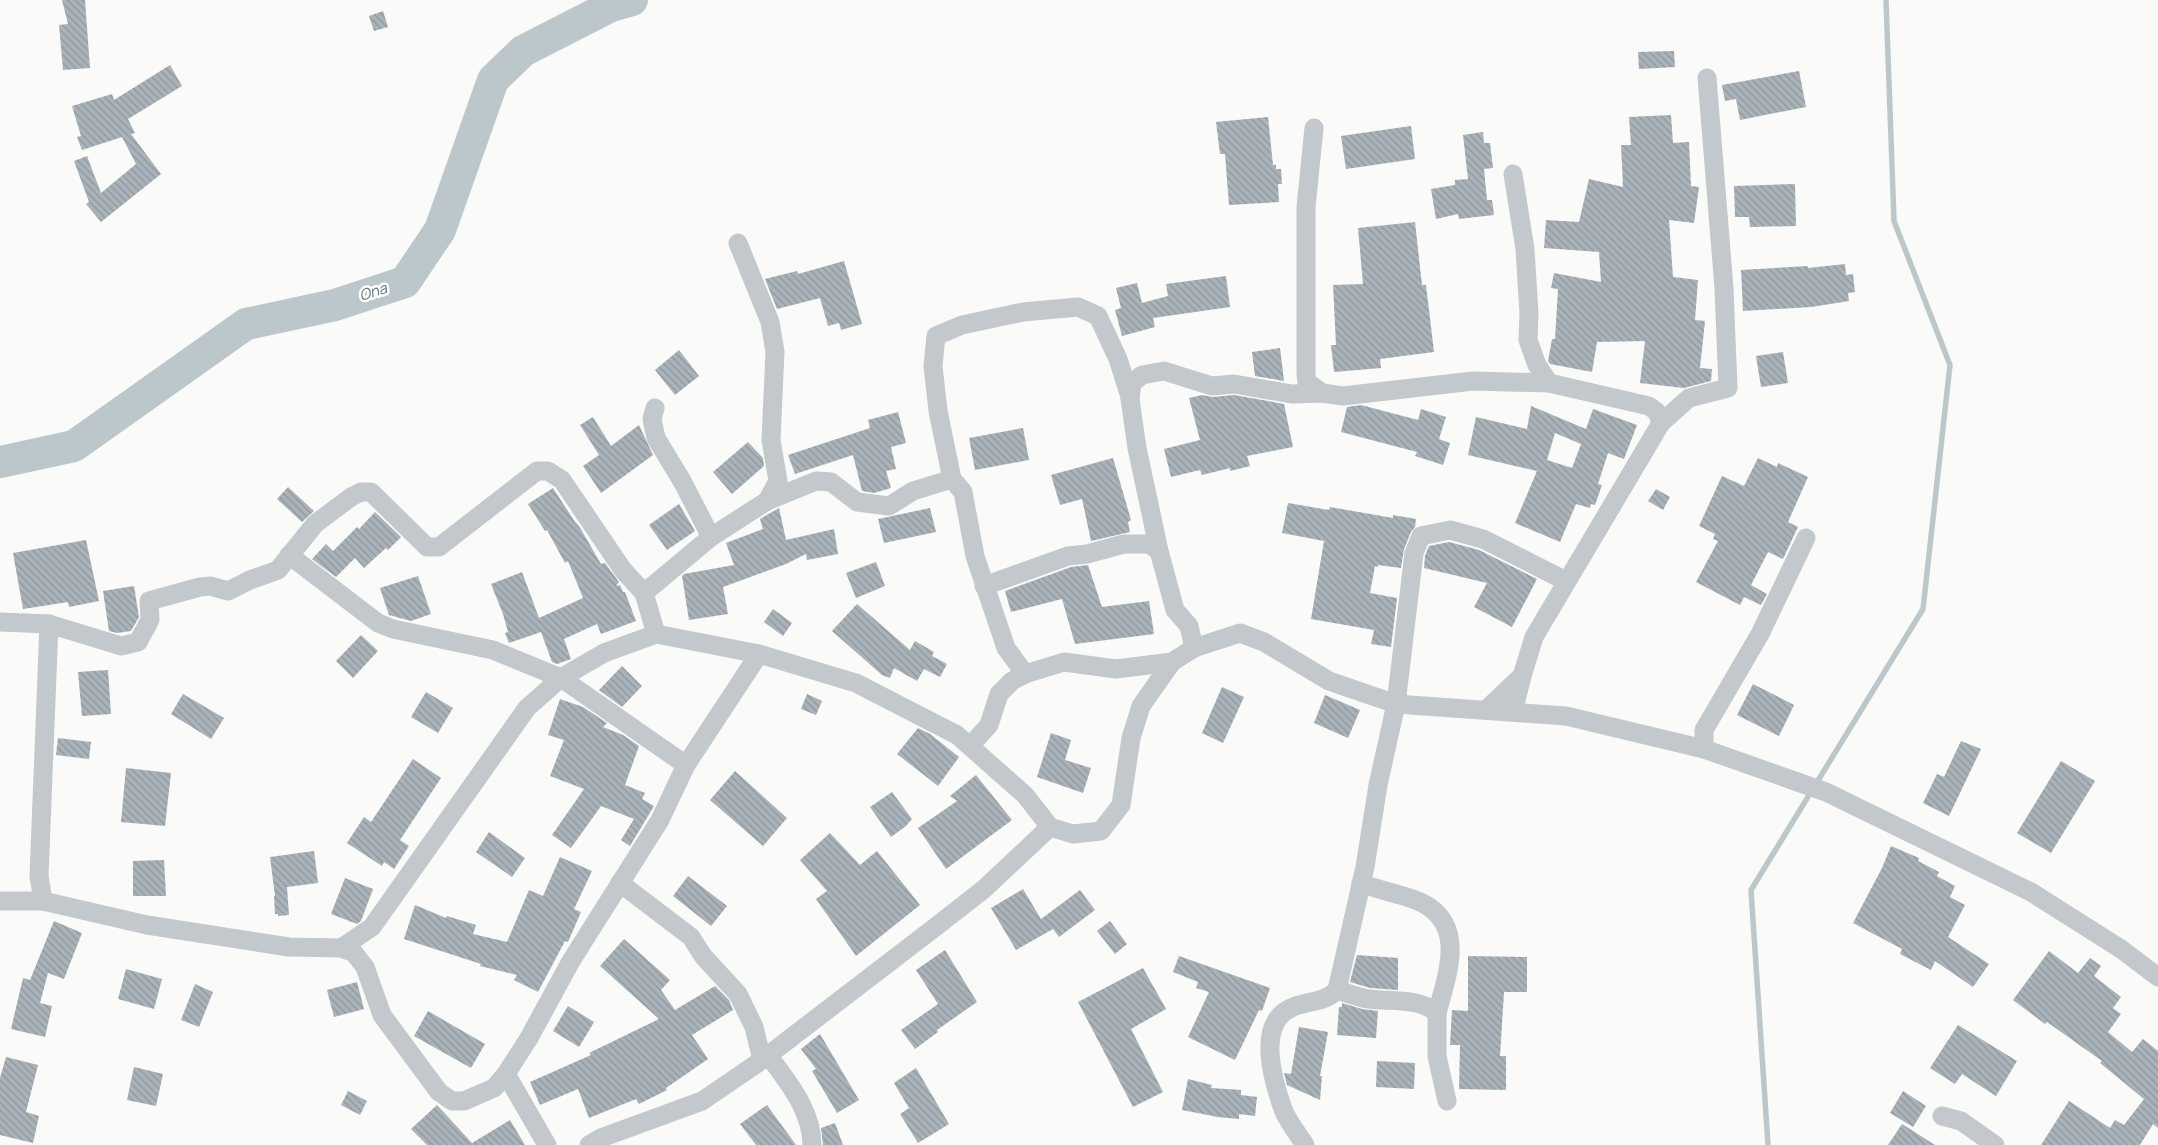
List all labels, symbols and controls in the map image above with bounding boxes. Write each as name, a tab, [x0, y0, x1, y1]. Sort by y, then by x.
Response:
water label: Ona	[356, 277, 390, 306]

